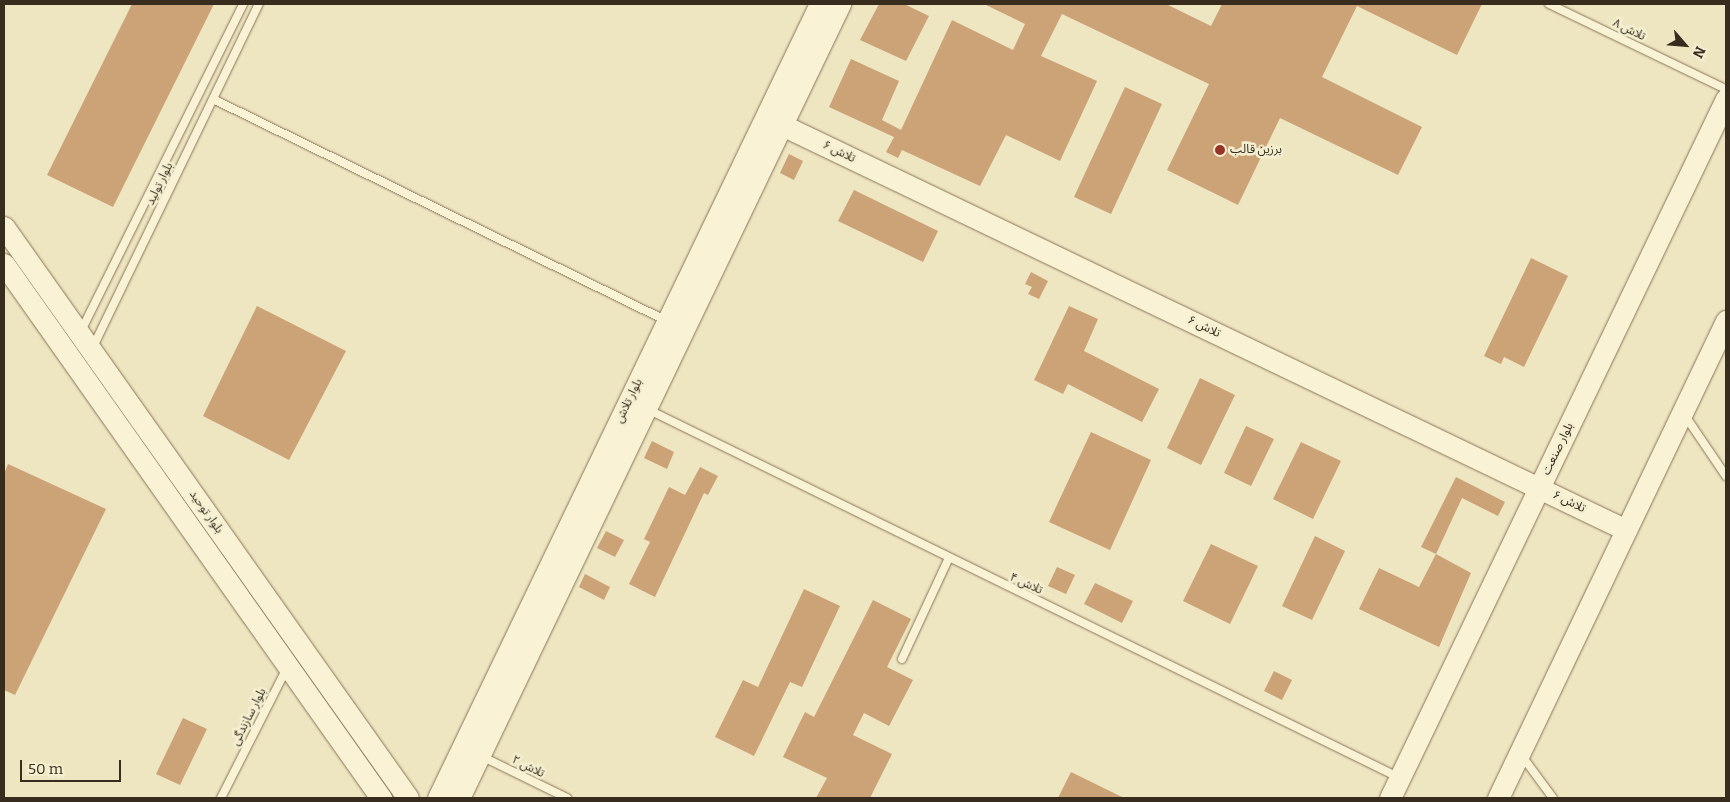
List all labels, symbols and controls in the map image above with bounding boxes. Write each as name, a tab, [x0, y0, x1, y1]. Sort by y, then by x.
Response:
street label: تلاش ۸	[1610, 16, 1648, 44]
north arrow	[1660, 20, 1710, 70]
text: N	[1689, 43, 1709, 61]
street label: تلاش ۶	[820, 138, 858, 166]
place label: برزین قالب	[1230, 143, 1282, 157]
marker: برزین قالب	[1214, 144, 1226, 156]
street label: بلوار تولید	[144, 160, 176, 208]
street label: تلاش ۶	[1185, 313, 1223, 341]
street label: بلوار تلاش	[612, 377, 646, 425]
street label: بلوار صنعت	[1539, 420, 1577, 478]
street label: بلوار توحید	[186, 488, 226, 536]
street label: تلاش ۶	[1550, 488, 1588, 516]
street label: تلاش ۴	[1007, 570, 1045, 598]
street label: بلوار سازندگی	[228, 686, 270, 748]
scale bar	[22, 750, 124, 782]
street label: تلاش ۲	[509, 753, 547, 781]
text: 50 m	[28, 760, 63, 778]

